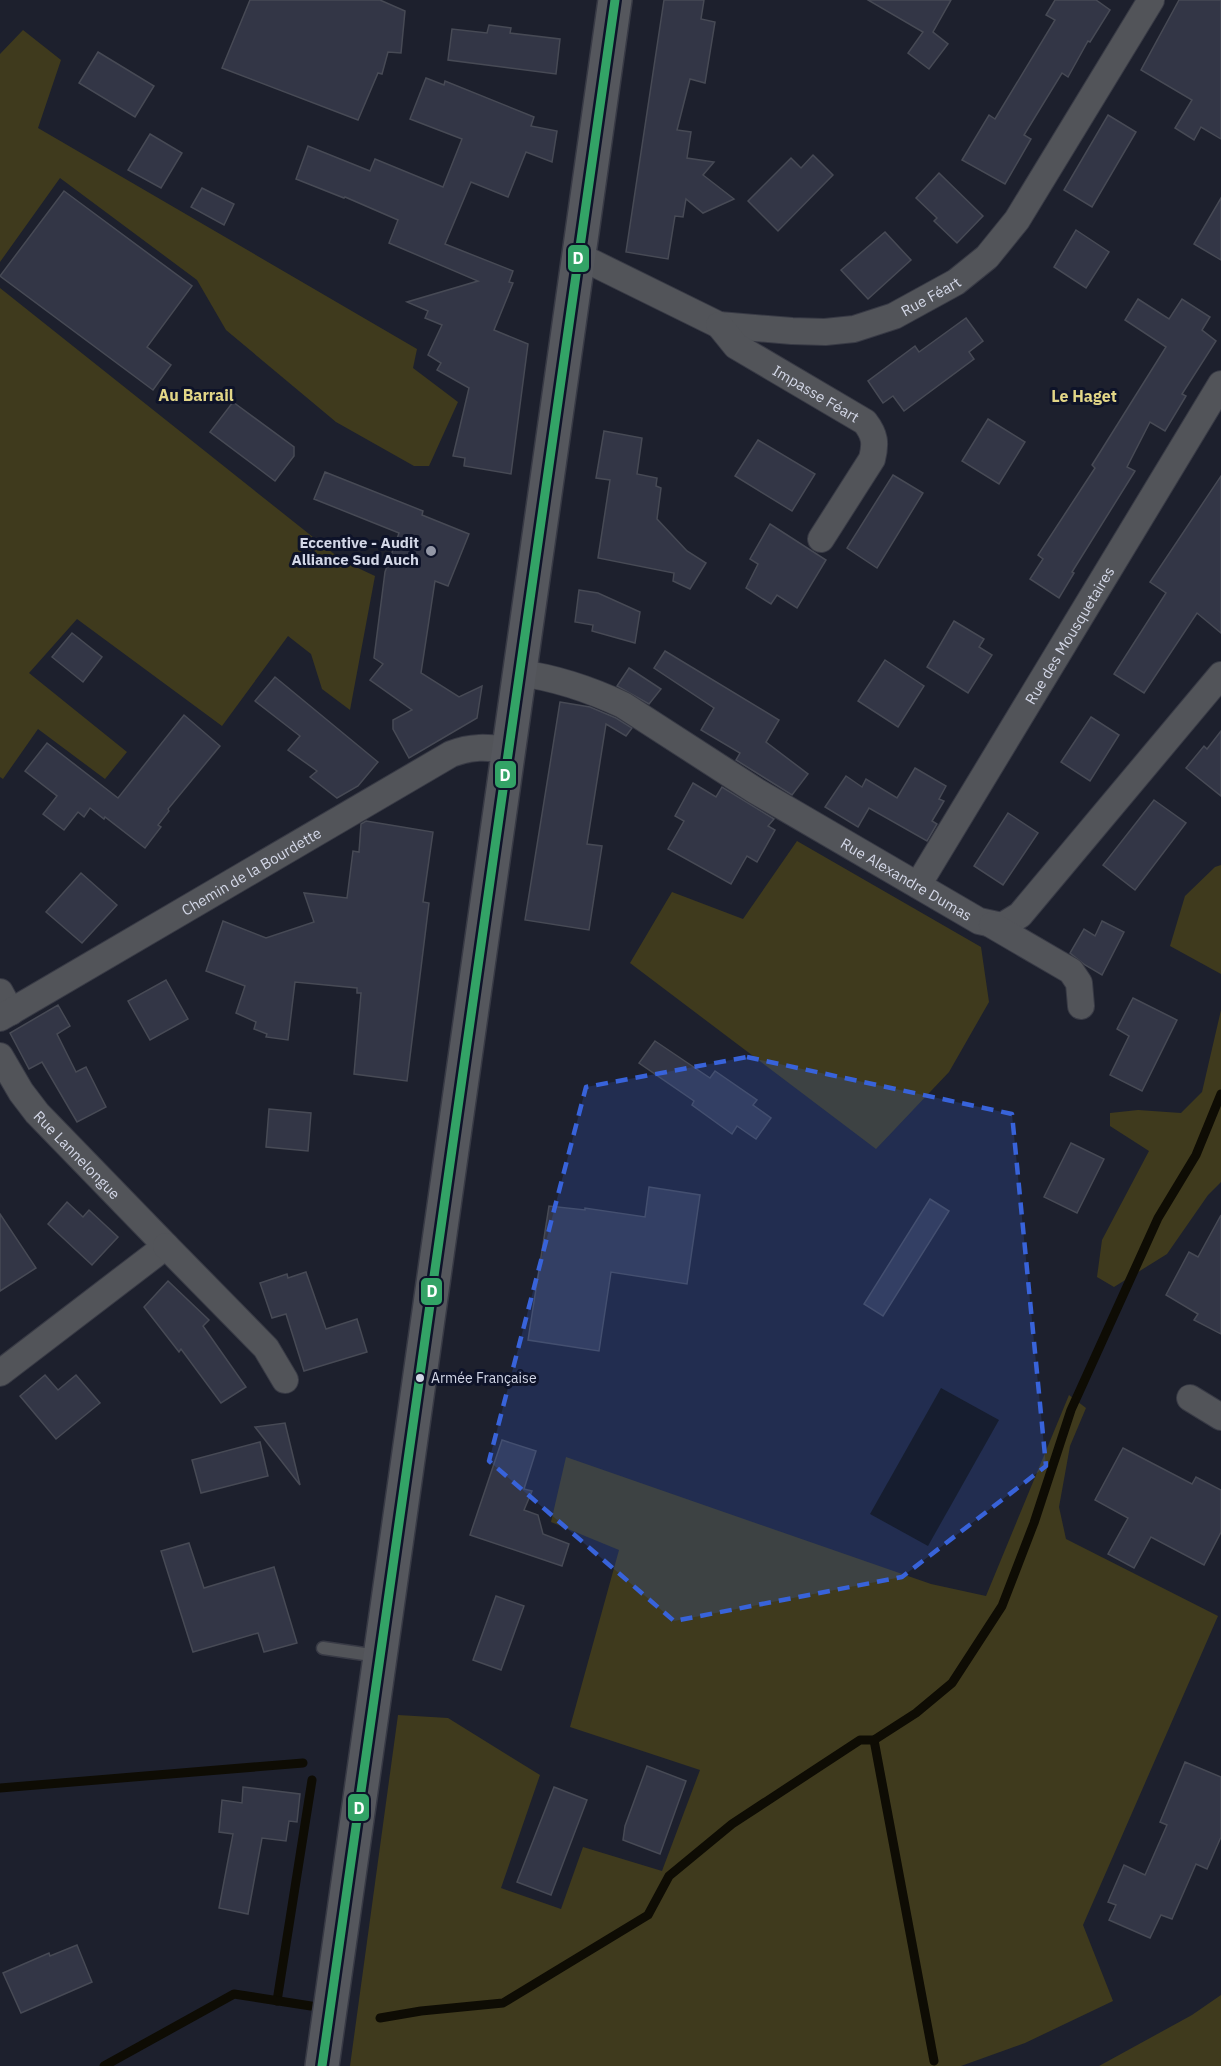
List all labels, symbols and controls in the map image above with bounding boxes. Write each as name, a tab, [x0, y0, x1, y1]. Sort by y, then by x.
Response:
line badge: D	[567, 244, 590, 273]
text: D	[572, 248, 584, 268]
street label: Rue Féart	[897, 273, 965, 320]
street label: Impasse Féart	[769, 360, 863, 426]
district label: Au Barrail	[158, 385, 234, 405]
district label: Le Haget	[1051, 386, 1117, 406]
place label: Eccentive - Audit Alliance Sud Auch	[291, 533, 419, 569]
marker: Eccentive - Audit Alliance Sud Auch	[424, 544, 438, 558]
street label: Rue des Mousquetaires	[1020, 563, 1118, 708]
line badge: D	[494, 760, 517, 789]
text: D	[499, 765, 511, 785]
street label: Chemin de la Bourdette	[178, 823, 325, 919]
street label: Rue Alexandre Dumas	[838, 833, 976, 925]
street label: Rue Lannelongue	[30, 1106, 125, 1203]
line badge: D	[420, 1277, 443, 1306]
text: D	[426, 1281, 438, 1301]
place label: Armée Française	[431, 1369, 537, 1387]
marker: Armée Française	[414, 1372, 426, 1384]
line badge: D	[347, 1793, 370, 1822]
text: D	[353, 1798, 365, 1818]

